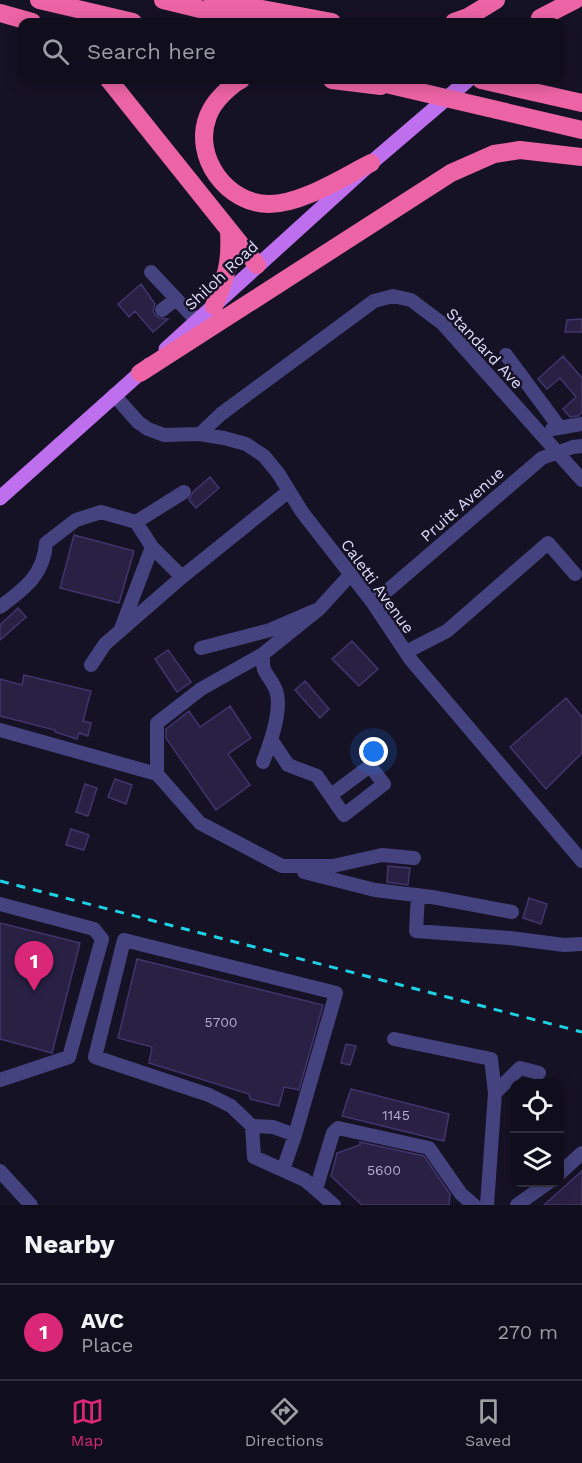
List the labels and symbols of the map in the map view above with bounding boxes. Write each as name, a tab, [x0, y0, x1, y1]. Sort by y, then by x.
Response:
street label: Shiloh Road	[181, 237, 262, 314]
street label: Standard Ave	[442, 304, 527, 393]
street label: Pruitt Avenue	[417, 463, 508, 546]
street label: Caletti Avenue	[337, 535, 418, 637]
your location	[359, 737, 388, 766]
pin: 1	[15, 942, 54, 991]
house number: 5700	[204, 1014, 238, 1030]
house number: 1145	[382, 1107, 410, 1123]
house number: 5600	[367, 1162, 401, 1178]

